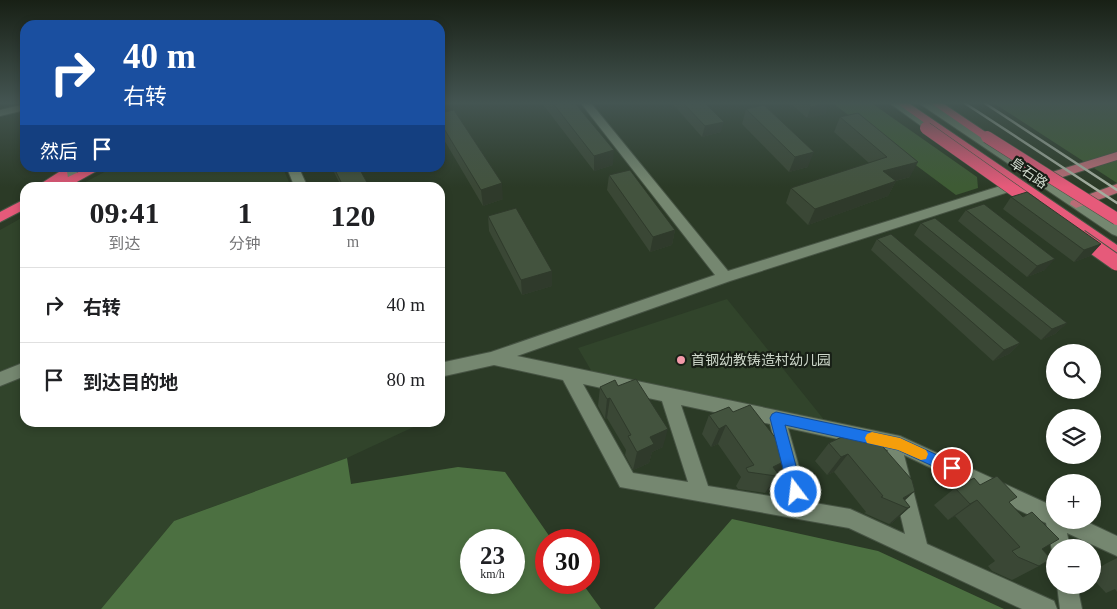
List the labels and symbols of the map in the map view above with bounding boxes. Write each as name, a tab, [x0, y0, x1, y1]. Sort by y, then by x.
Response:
street label: 阜石路	[1007, 155, 1050, 192]
place label: 首钢幼教铸造村幼儿园	[691, 352, 831, 368]
marker: 首钢幼教铸造村幼儿园	[675, 354, 687, 366]
pin	[931, 447, 973, 489]
position arrow	[769, 465, 821, 517]
speed limit sign: 30	[535, 529, 600, 594]

